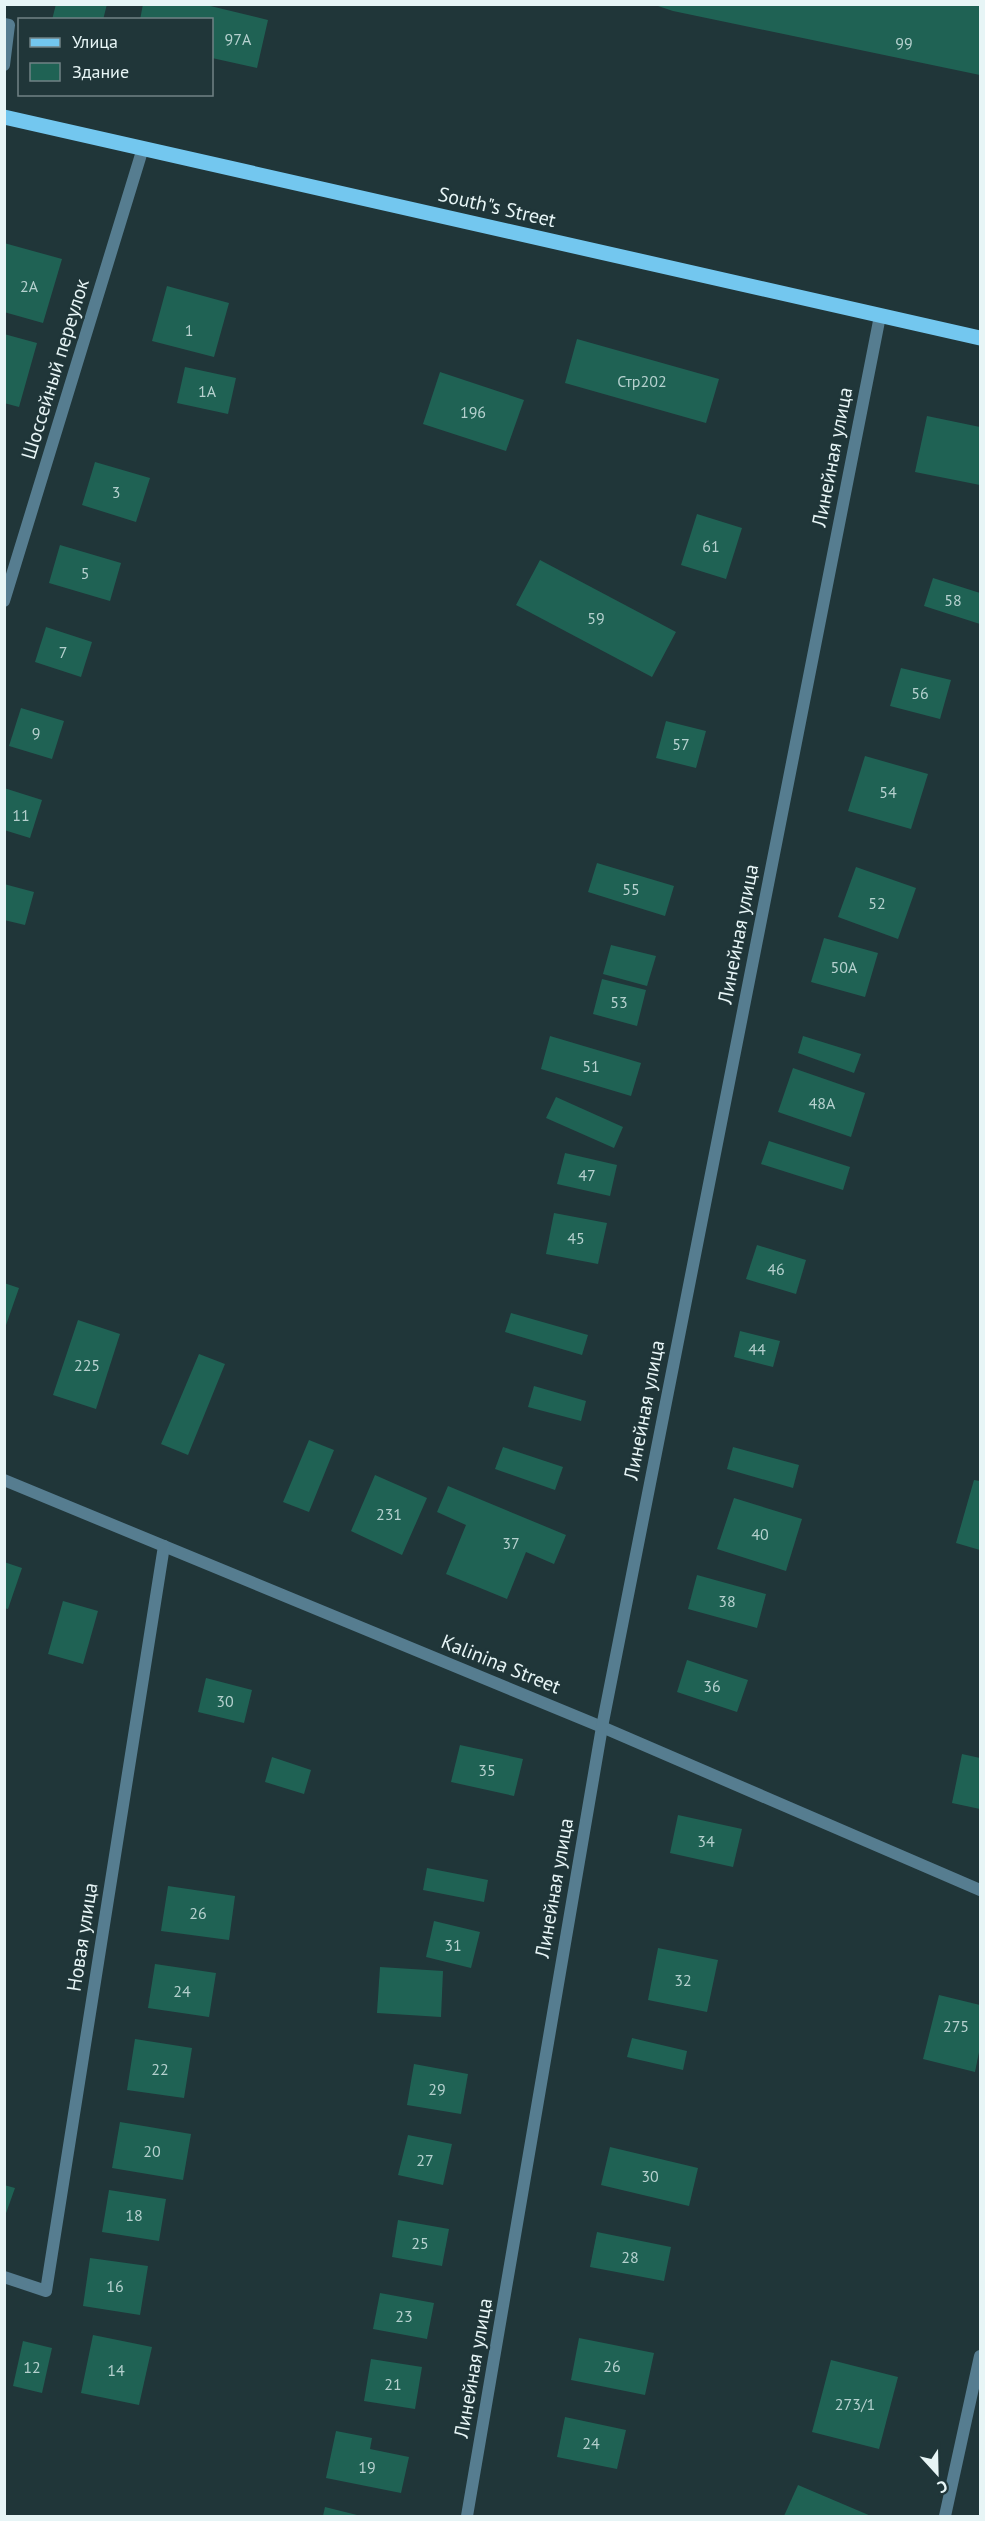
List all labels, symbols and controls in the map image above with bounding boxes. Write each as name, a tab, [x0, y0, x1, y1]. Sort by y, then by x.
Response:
legend	[18, 18, 213, 96]
house number: 97А	[225, 29, 252, 49]
text: Улица	[72, 30, 118, 53]
house number: 99	[895, 33, 913, 53]
text: Здание	[72, 60, 129, 83]
street label: South"s Street	[436, 181, 559, 233]
street label: Шоссейный переулок	[15, 275, 95, 463]
house number: 2А	[20, 276, 39, 296]
house number: 1	[185, 320, 193, 340]
house number: Стр202	[617, 371, 667, 391]
house number: 1А	[198, 381, 217, 401]
street label: Линейная улица	[806, 385, 858, 530]
house number: 196	[460, 402, 486, 422]
house number: 3	[112, 482, 120, 502]
house number: 61	[702, 536, 720, 556]
house number: 5	[81, 563, 89, 583]
house number: 58	[944, 590, 962, 610]
house number: 59	[587, 608, 605, 628]
house number: 7	[59, 642, 67, 662]
house number: 56	[911, 683, 929, 703]
house number: 9	[32, 723, 40, 743]
house number: 57	[672, 734, 690, 754]
house number: 54	[879, 782, 897, 802]
house number: 11	[12, 805, 30, 825]
street label: Линейная улица	[712, 862, 764, 1007]
house number: 55	[622, 879, 640, 899]
house number: 52	[868, 893, 886, 913]
house number: 50А	[831, 957, 858, 977]
house number: 53	[610, 992, 628, 1012]
house number: 51	[582, 1056, 600, 1076]
house number: 48А	[809, 1093, 836, 1113]
house number: 47	[578, 1165, 596, 1185]
house number: 45	[567, 1228, 585, 1248]
house number: 46	[767, 1259, 785, 1279]
street label: Линейная улица	[618, 1338, 670, 1483]
house number: 44	[748, 1339, 766, 1359]
house number: 225	[74, 1355, 100, 1375]
house number: 231	[376, 1504, 402, 1524]
house number: 40	[751, 1524, 769, 1544]
house number: 37	[502, 1533, 520, 1553]
house number: 38	[718, 1591, 736, 1611]
street label: Kalinina Street	[438, 1628, 565, 1700]
house number: 36	[703, 1676, 721, 1696]
house number: 30	[216, 1691, 234, 1711]
house number: 35	[478, 1760, 496, 1780]
street label: Линейная улица	[529, 1816, 579, 1961]
house number: 34	[697, 1831, 715, 1851]
street label: Новая улица	[61, 1881, 103, 1993]
house number: 26	[189, 1903, 207, 1923]
house number: 31	[444, 1935, 462, 1955]
house number: 32	[674, 1970, 692, 1990]
house number: 24	[173, 1981, 191, 2001]
house number: 275	[943, 2016, 969, 2036]
house number: 22	[151, 2059, 169, 2079]
house number: 29	[428, 2079, 446, 2099]
house number: 20	[143, 2141, 161, 2161]
house number: 27	[416, 2150, 434, 2170]
house number: 30	[641, 2166, 659, 2186]
house number: 18	[125, 2205, 143, 2225]
house number: 25	[411, 2233, 429, 2253]
house number: 28	[621, 2247, 639, 2267]
house number: 16	[106, 2276, 124, 2296]
street label: Линейная улица	[448, 2296, 498, 2441]
house number: 23	[395, 2306, 413, 2326]
house number: 26	[603, 2356, 621, 2376]
house number: 12	[23, 2357, 41, 2377]
house number: 14	[107, 2360, 125, 2380]
house number: 21	[384, 2374, 402, 2394]
house number: 273/1	[835, 2394, 875, 2414]
house number: 24	[582, 2433, 600, 2453]
north arrow	[907, 2443, 967, 2503]
house number: 19	[358, 2457, 376, 2477]
text: С	[935, 2476, 951, 2498]

